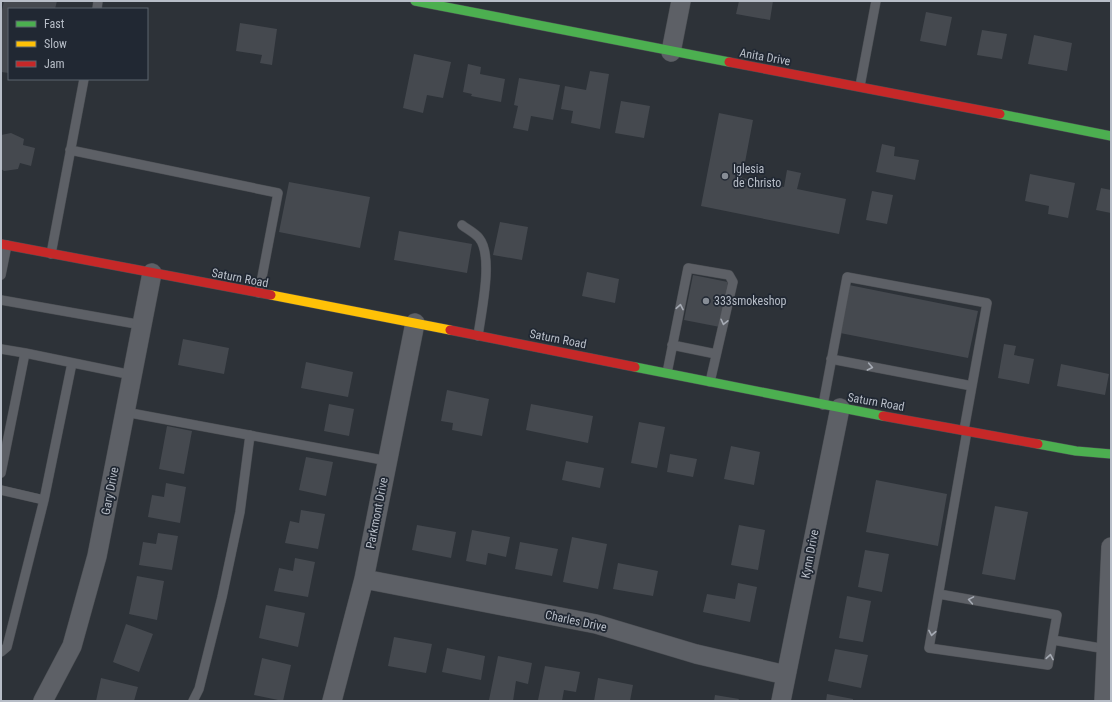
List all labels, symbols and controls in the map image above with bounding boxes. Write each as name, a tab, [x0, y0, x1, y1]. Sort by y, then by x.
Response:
legend	[8, 8, 148, 80]
text: Fast	[44, 17, 65, 31]
text: Slow	[44, 37, 67, 51]
street label: Anita Drive	[738, 46, 792, 68]
text: Jam	[44, 57, 65, 71]
place label: Iglesia de Christo	[733, 162, 781, 190]
marker: Iglesia de Christo	[720, 171, 730, 181]
street label: Saturn Road	[210, 266, 270, 290]
place label: 333smokeshop	[714, 294, 787, 308]
marker: 333smokeshop	[701, 296, 711, 306]
one-way arrow	[675, 304, 684, 310]
one-way arrow	[720, 318, 728, 325]
street label: Saturn Road	[528, 327, 588, 351]
one-way arrow	[866, 362, 873, 370]
street label: Saturn Road	[846, 390, 906, 414]
street label: Gary Drive	[99, 466, 122, 516]
street label: Parkmont Drive	[363, 476, 391, 550]
street label: Kynn Drive	[798, 528, 822, 580]
one-way arrow	[968, 596, 974, 605]
street label: Charles Drive	[544, 608, 608, 634]
one-way arrow	[928, 630, 937, 636]
one-way arrow	[1045, 654, 1053, 660]

